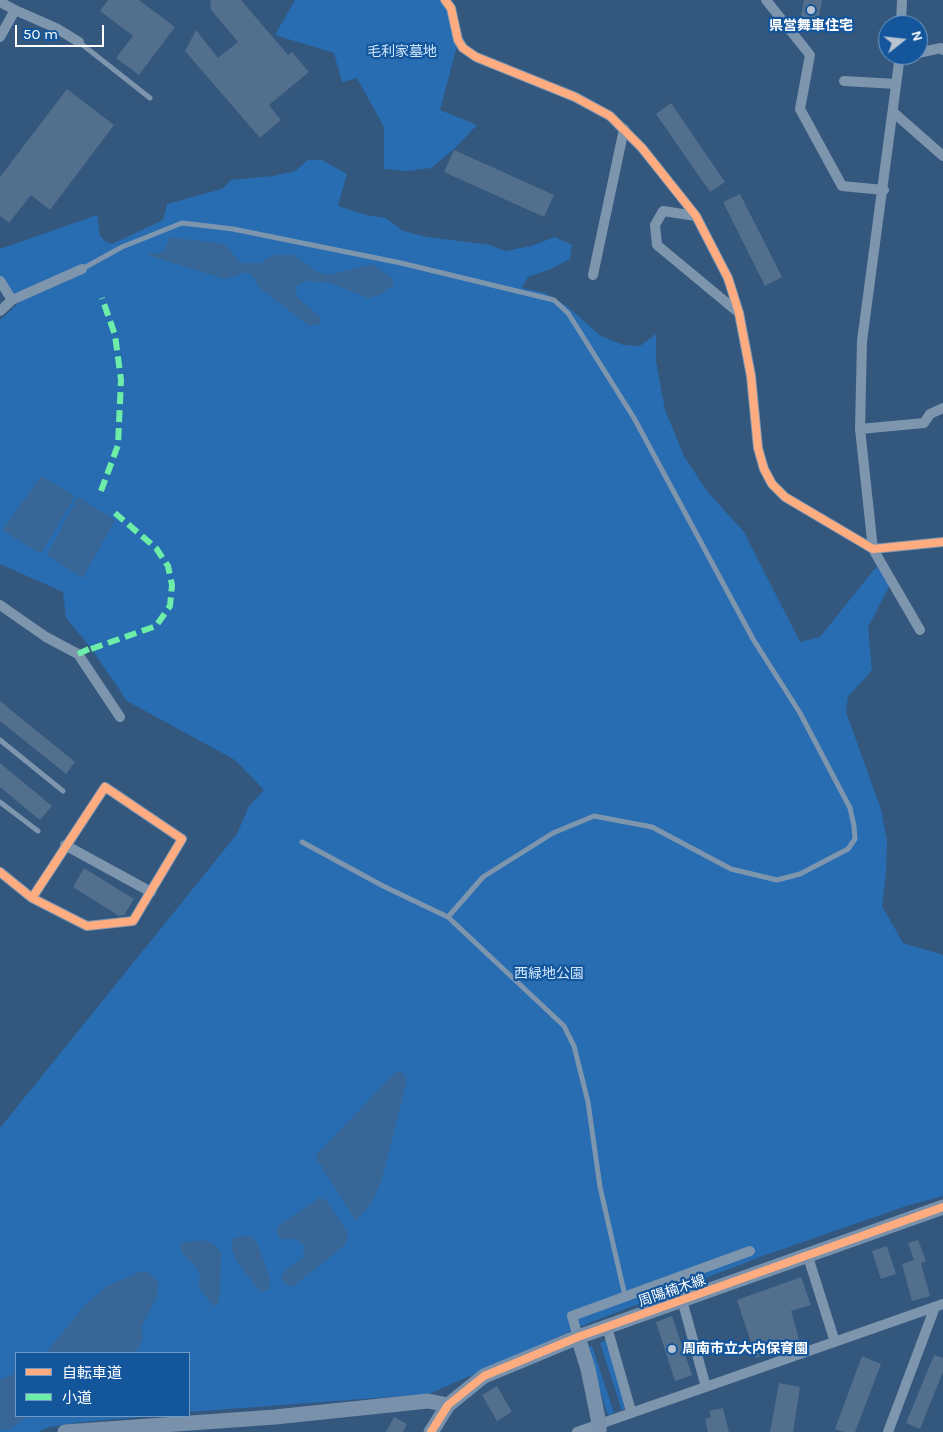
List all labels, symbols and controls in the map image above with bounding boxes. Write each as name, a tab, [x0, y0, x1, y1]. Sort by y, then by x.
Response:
marker: 県営舞車住宅	[805, 4, 817, 16]
scale bar	[18, 15, 106, 47]
north arrow	[878, 15, 928, 65]
place label: 県営舞車住宅	[769, 18, 853, 34]
text: 50 m	[23, 25, 58, 43]
text: N	[907, 29, 926, 43]
park label: 毛利家墓地	[367, 44, 437, 60]
park label: 西緑地公園	[514, 966, 584, 982]
street label: 周陽楠木線	[636, 1272, 708, 1310]
place label: 周南市立大内保育園	[682, 1341, 808, 1357]
marker: 周南市立大内保育園	[666, 1343, 678, 1355]
legend	[15, 1352, 190, 1417]
text: 自転車道	[62, 1364, 122, 1382]
text: 小道	[62, 1389, 92, 1407]

